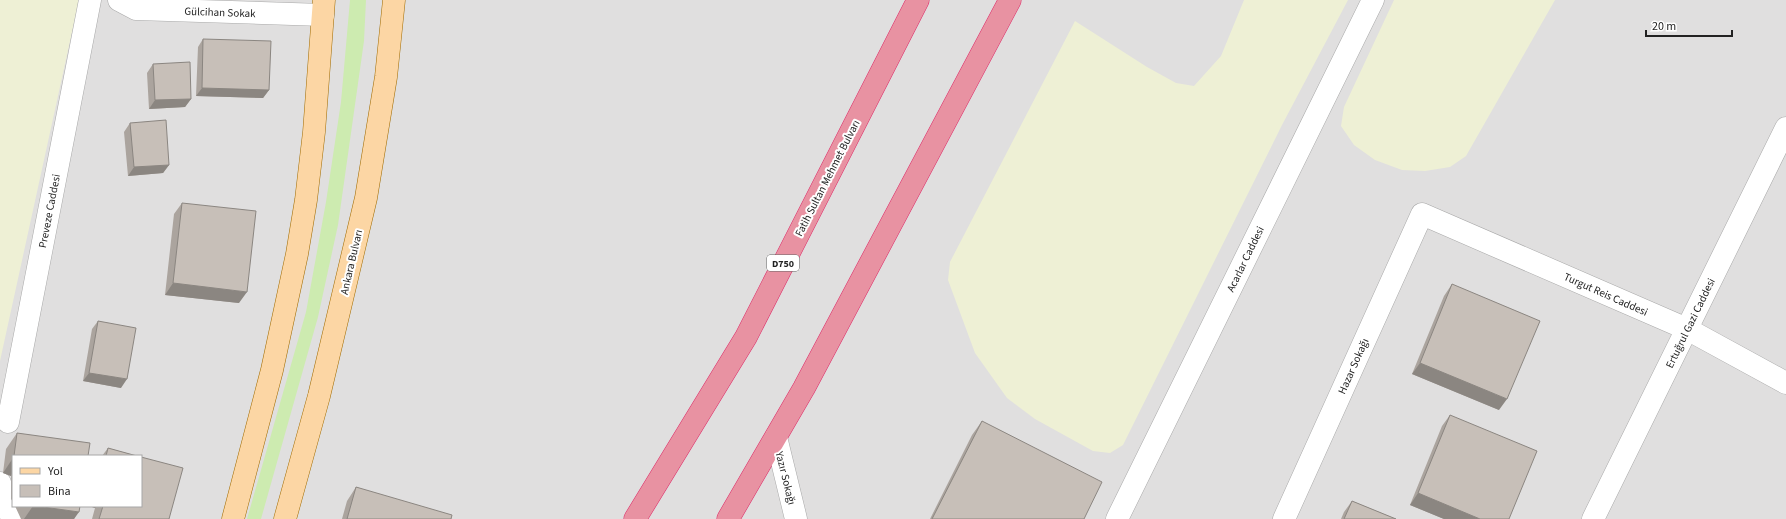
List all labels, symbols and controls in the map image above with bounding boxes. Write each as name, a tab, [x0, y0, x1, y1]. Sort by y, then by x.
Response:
street label: Gülcihan Sokak	[184, 4, 256, 21]
scale bar	[1646, 12, 1732, 38]
text: 20 m	[1652, 18, 1676, 35]
street label: Fatih Sultan Mehmet Bulvarı	[791, 117, 863, 239]
street label: Preveze Caddesi	[35, 173, 64, 249]
street label: Acarlar Caddesi	[1223, 224, 1268, 295]
street label: Ankara Bulvarı	[337, 228, 366, 296]
road number: D750	[767, 255, 799, 271]
street label: Turgut Reis Caddesi	[1561, 269, 1650, 320]
street label: Ertuğrul Gazi Caddesi	[1662, 276, 1719, 371]
street label: Hazar Sokağı	[1334, 336, 1372, 397]
street label: Yazır Sokağı	[771, 449, 799, 506]
legend	[12, 455, 142, 507]
text: Yol	[47, 463, 63, 480]
text: Bina	[48, 483, 71, 500]

